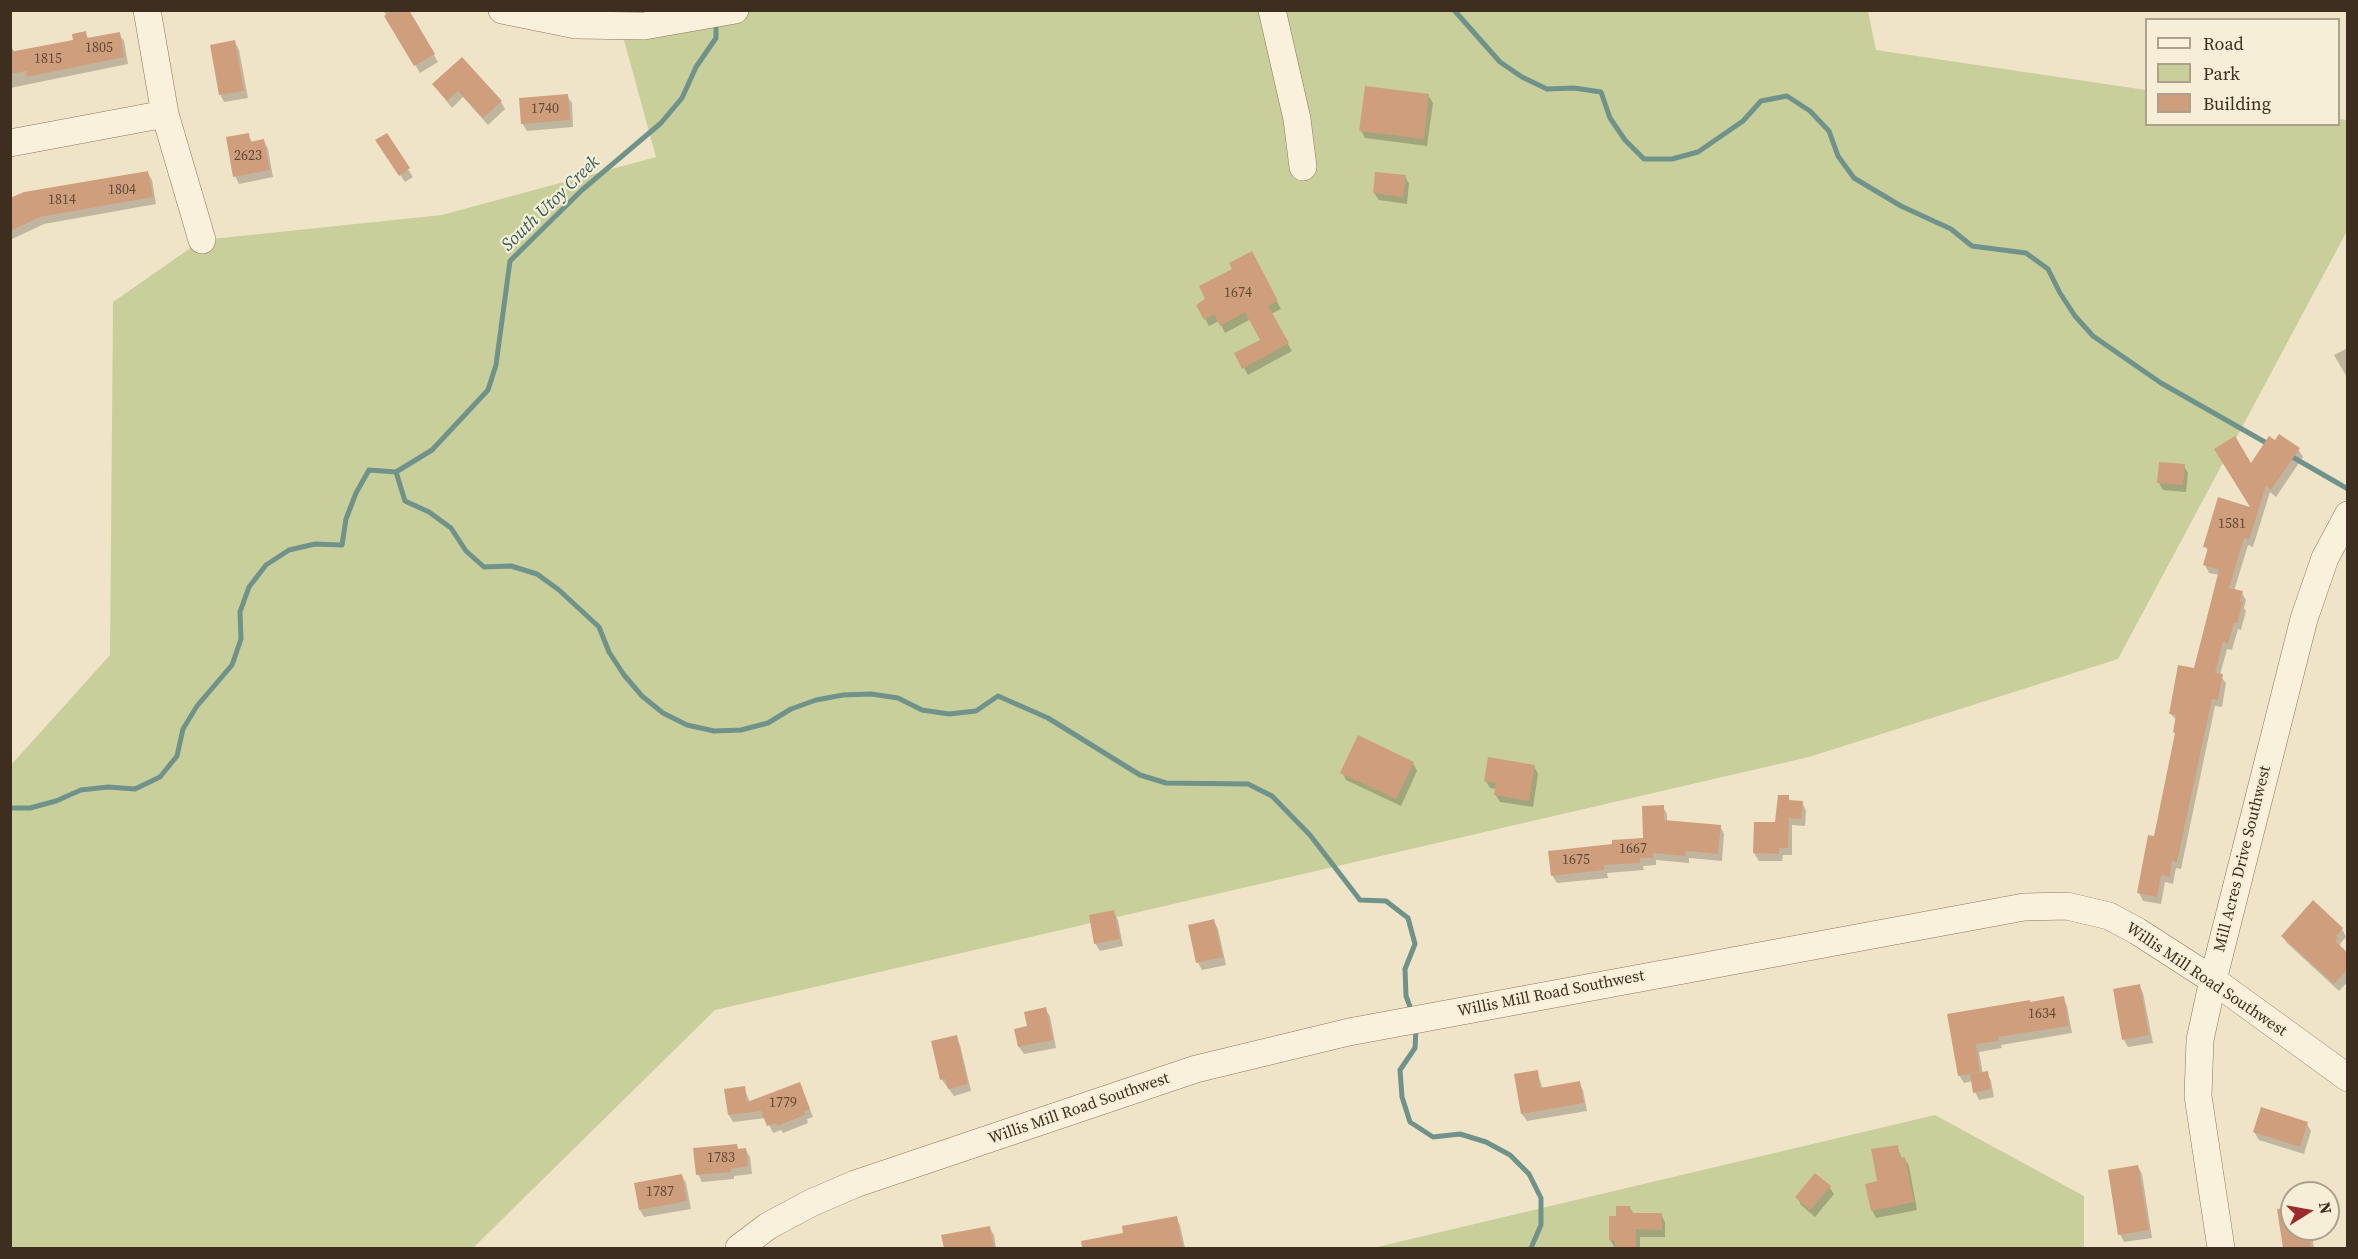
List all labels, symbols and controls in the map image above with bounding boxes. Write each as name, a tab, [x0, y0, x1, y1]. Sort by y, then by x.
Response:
legend	[2145, 18, 2340, 126]
text: Road	[2203, 31, 2244, 56]
house number: 1805	[85, 40, 113, 56]
house number: 1815	[34, 51, 62, 67]
text: Park	[2203, 61, 2240, 86]
text: Building	[2203, 91, 2271, 116]
house number: 1740	[531, 101, 559, 117]
house number: 2623	[234, 148, 262, 164]
water label: South Utoy Creek	[498, 152, 604, 256]
house number: 1804	[108, 182, 136, 198]
house number: 1814	[48, 192, 76, 208]
house number: 1674	[1224, 285, 1252, 301]
house number: 1581	[2218, 516, 2246, 532]
street label: Mill Acres Drive Southwest	[2211, 764, 2275, 954]
house number: 1667	[1619, 841, 1647, 857]
house number: 1675	[1562, 852, 1590, 868]
street label: Willis Mill Road Southwest	[2122, 919, 2290, 1041]
street label: Willis Mill Road Southwest	[1456, 966, 1646, 1022]
house number: 1634	[2028, 1006, 2056, 1022]
street label: Willis Mill Road Southwest	[986, 1069, 1172, 1149]
house number: 1779	[769, 1095, 797, 1111]
house number: 1783	[707, 1150, 735, 1166]
north arrow	[2280, 1181, 2340, 1241]
house number: 1787	[646, 1184, 674, 1200]
text: N	[2314, 1200, 2338, 1216]

